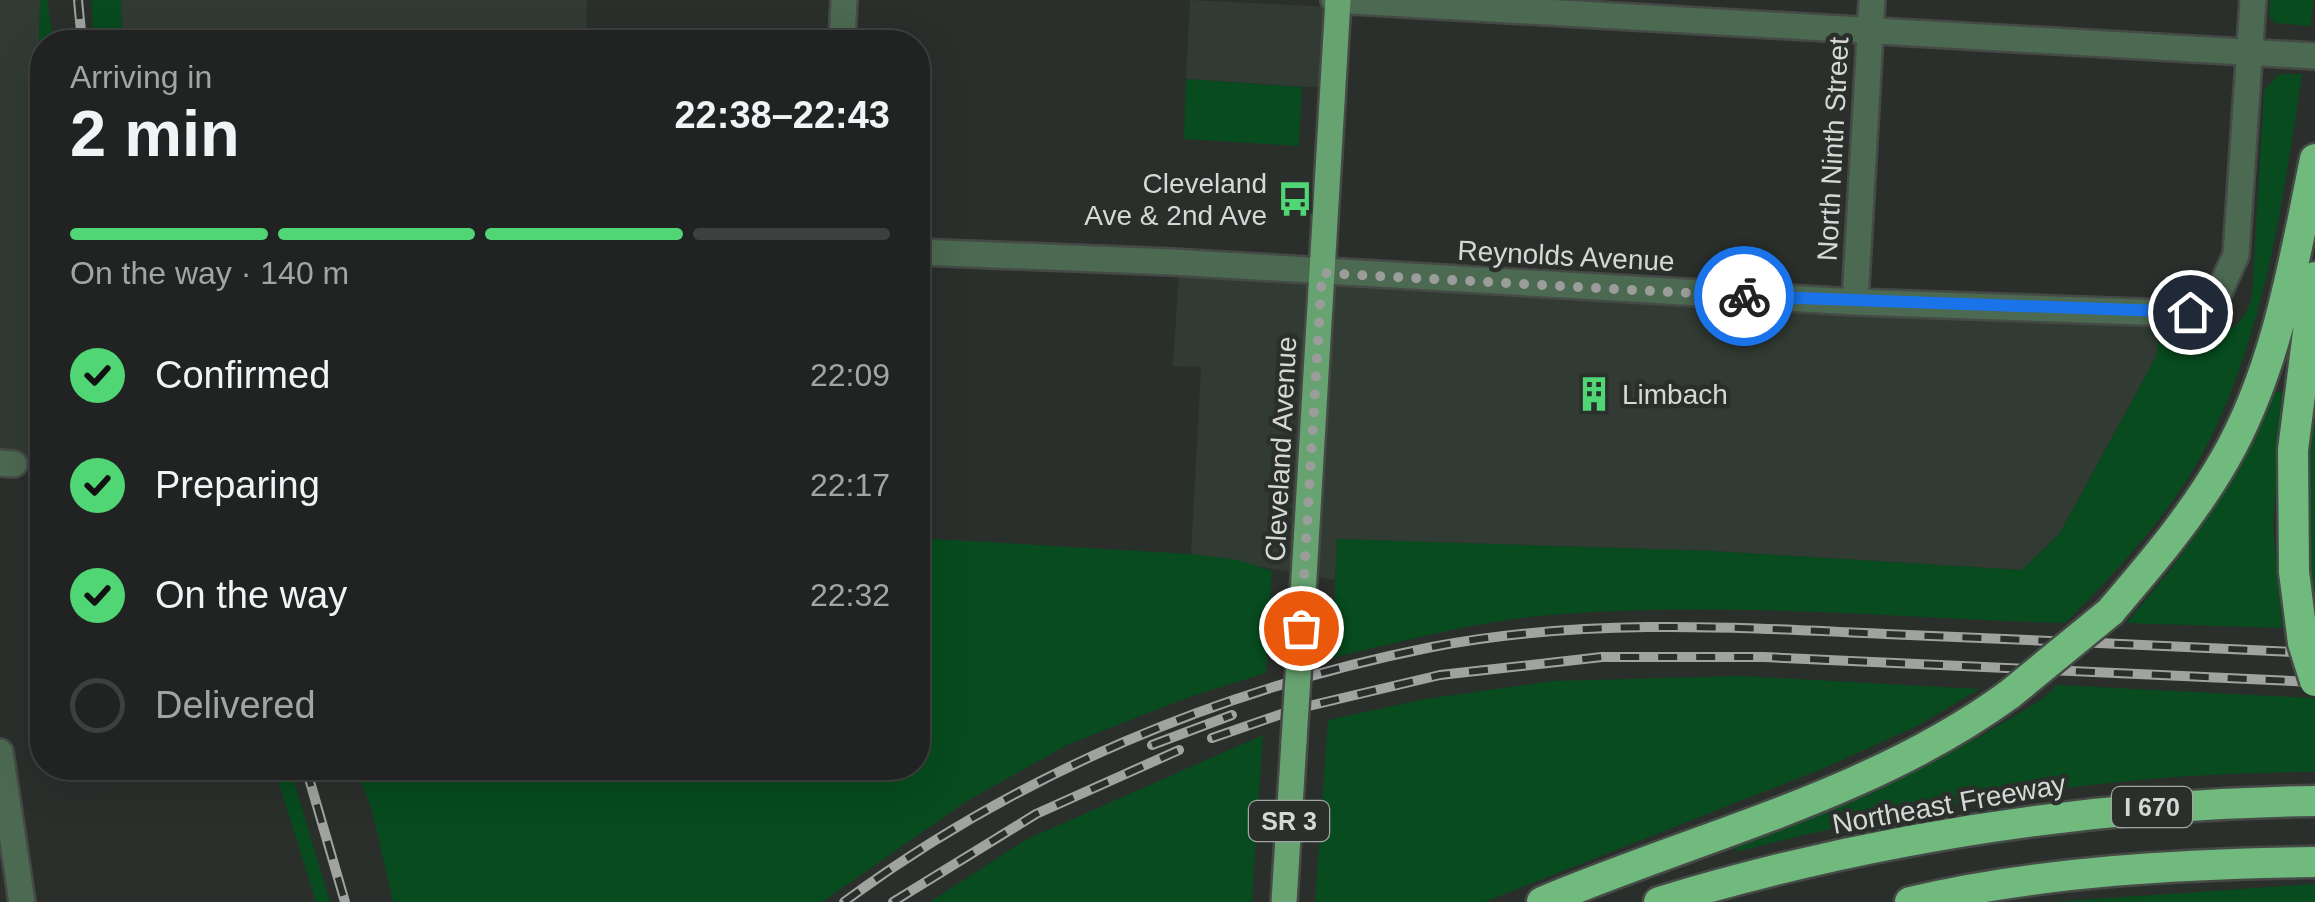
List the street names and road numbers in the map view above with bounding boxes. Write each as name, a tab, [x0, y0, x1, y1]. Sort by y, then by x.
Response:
street label: North Ninth Street	[1812, 36, 1854, 262]
street label: Reynolds Avenue	[1457, 235, 1675, 277]
street label: Cleveland Avenue	[1260, 336, 1302, 562]
street label: Northeast Freeway	[1830, 768, 2068, 840]
road number: I 670	[2112, 787, 2192, 827]
road number: SR 3	[1249, 801, 1329, 841]

